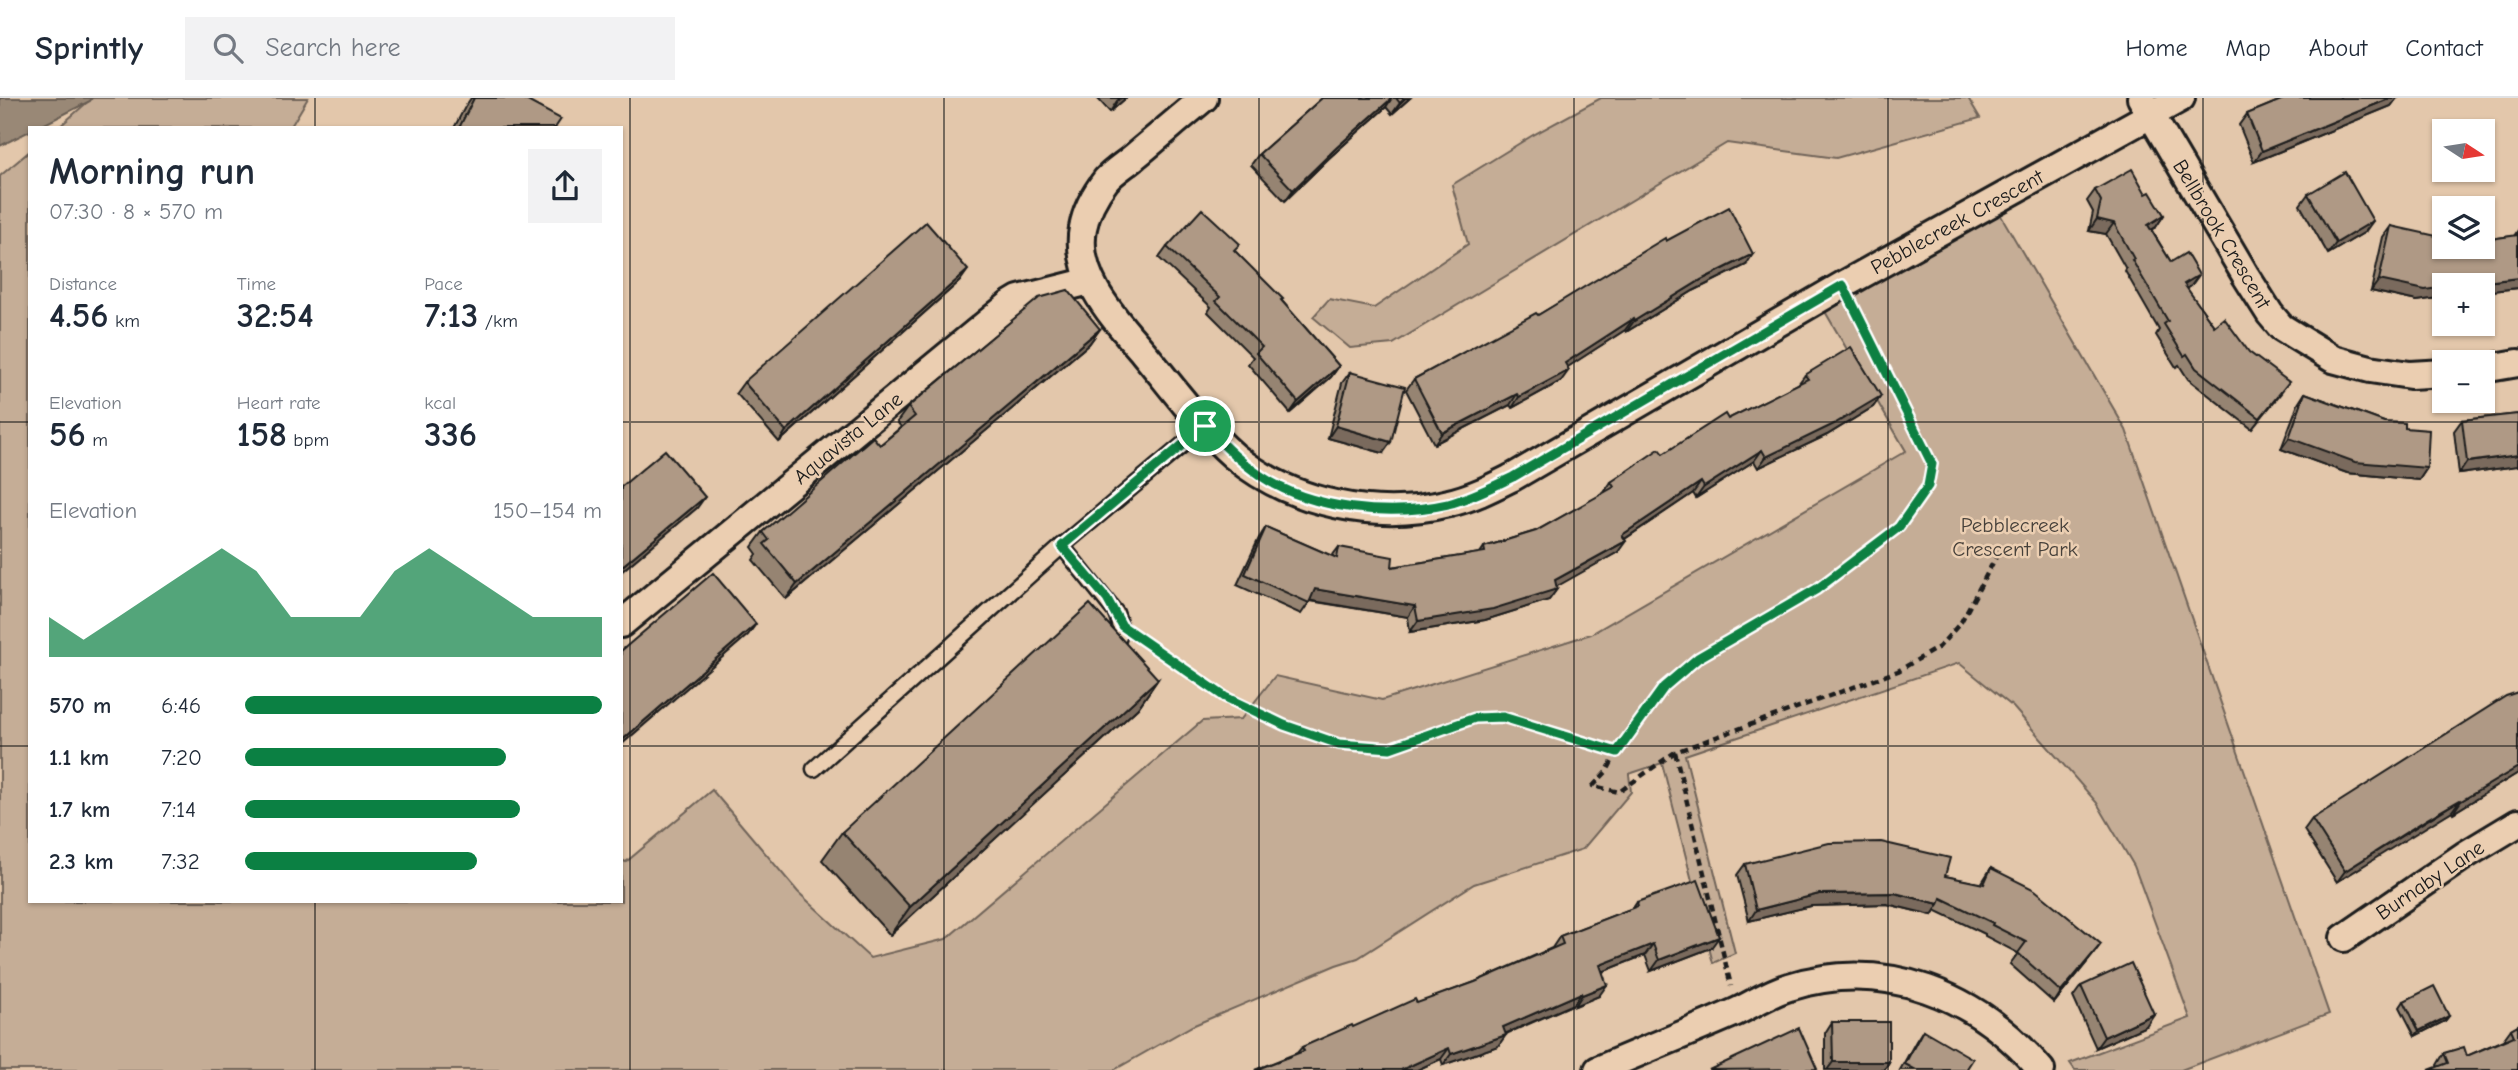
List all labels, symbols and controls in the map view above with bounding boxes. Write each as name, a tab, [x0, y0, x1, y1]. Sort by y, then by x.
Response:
search box	[185, 17, 675, 80]
text: Sprintly	[35, 29, 143, 67]
icon: search	[209, 29, 247, 67]
text: Search here	[265, 33, 401, 63]
text: Home	[2126, 34, 2187, 62]
text: Map	[2225, 34, 2271, 62]
text: About	[2309, 34, 2367, 62]
text: Contact	[2405, 34, 2483, 62]
north arrow	[2432, 119, 2496, 182]
map controls	[2432, 119, 2495, 413]
button: share	[528, 149, 602, 223]
text: Morning run	[49, 150, 255, 194]
street label: Bellbrook Crescent	[2168, 155, 2276, 314]
street label: Pebblecreek Crescent	[1867, 164, 2048, 279]
button: layers	[2432, 196, 2495, 259]
text: 07:30 · 8 × 570 m	[49, 198, 223, 225]
text: Distance	[49, 273, 117, 295]
text: Time	[237, 273, 276, 295]
text: Pace	[424, 273, 463, 295]
button: +	[2432, 273, 2495, 336]
text: 4.56	[49, 295, 109, 336]
text: 32:54	[237, 295, 314, 336]
text: 7:13	[424, 295, 478, 336]
text: km	[109, 310, 140, 332]
text: /km	[478, 310, 518, 332]
button: −	[2432, 350, 2495, 413]
street label: Aquavista Lane	[789, 387, 907, 489]
text: Elevation	[49, 392, 122, 414]
text: Heart rate	[237, 392, 320, 414]
text: kcal	[424, 392, 456, 414]
pin	[1175, 396, 1235, 456]
icon: arrive	[1186, 407, 1224, 445]
text: 56	[49, 414, 86, 455]
text: 158	[237, 414, 287, 455]
text: 336	[424, 414, 477, 455]
text: m	[86, 429, 108, 451]
text: bpm	[287, 429, 329, 451]
text: Elevation	[49, 497, 137, 524]
text: 150–154 m	[493, 497, 602, 524]
park label: Pebblecreek Crescent Park	[1952, 513, 2078, 561]
text: 570 m	[49, 692, 111, 719]
text: 6:46	[161, 692, 201, 719]
text: 1.1 km	[49, 744, 109, 771]
text: 7:20	[161, 744, 202, 771]
text: 1.7 km	[49, 796, 110, 823]
text: 7:14	[161, 796, 196, 823]
street label: Burnaby Lane	[2371, 835, 2489, 925]
text: 2.3 km	[49, 848, 114, 875]
text: 7:32	[161, 848, 200, 875]

